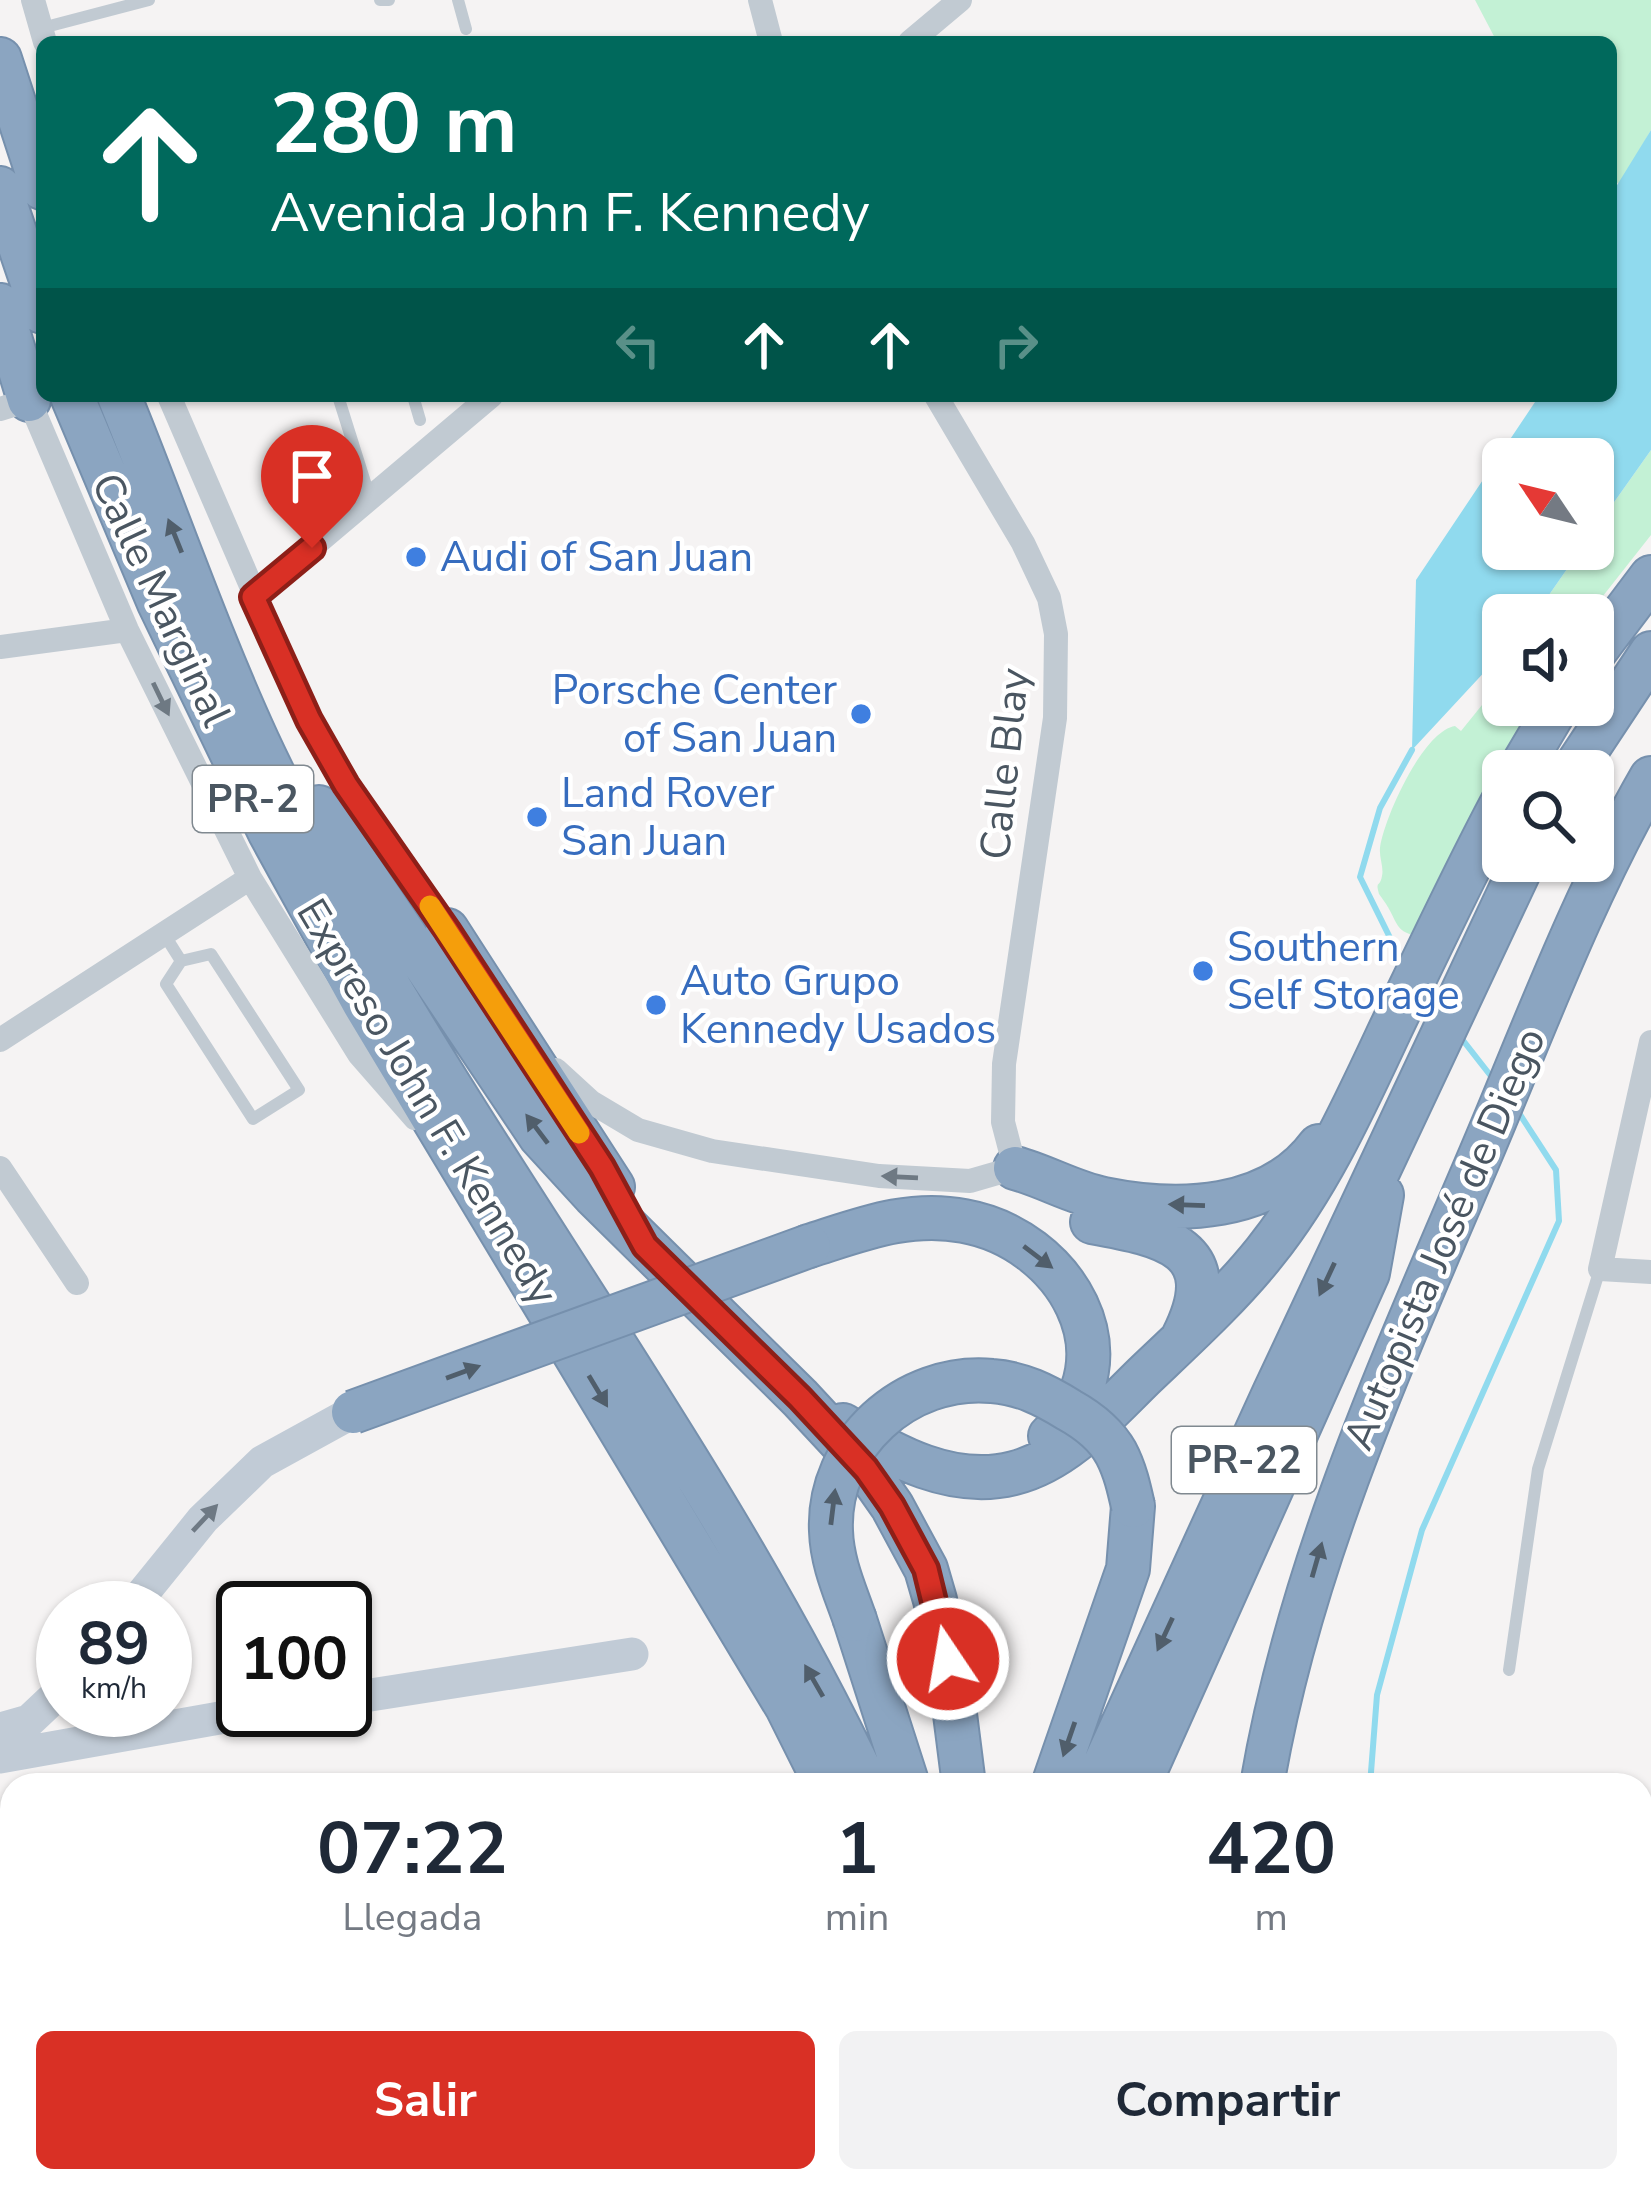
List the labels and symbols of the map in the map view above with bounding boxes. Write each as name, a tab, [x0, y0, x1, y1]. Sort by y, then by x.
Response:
pin	[261, 425, 363, 548]
north arrow	[1482, 438, 1614, 570]
street label: Calle Marginal	[77, 464, 245, 736]
one-way arrow	[165, 517, 184, 553]
place label: Audi of San Juan	[440, 529, 753, 586]
marker: Audi of San Juan	[403, 544, 429, 570]
place label: Porsche Center of San Juan	[552, 662, 837, 767]
street label: Calle Blay	[967, 665, 1043, 862]
one-way arrow	[151, 682, 171, 716]
marker: Porsche Center of San Juan	[848, 701, 874, 727]
place label: Land Rover San Juan	[561, 765, 775, 870]
road number: PR-2	[193, 766, 313, 832]
marker: Land Rover San Juan	[524, 804, 550, 830]
street label: Expreso John F. Kennedy	[283, 888, 571, 1316]
place label: Southern Self Storage	[1227, 919, 1460, 1024]
place label: Auto Grupo Kennedy Usados	[680, 953, 996, 1058]
marker: Southern Self Storage	[1190, 958, 1216, 984]
marker: Auto Grupo Kennedy Usados	[643, 992, 669, 1018]
street label: Autopista José de Diego	[1330, 1019, 1560, 1459]
one-way arrow	[525, 1114, 550, 1145]
one-way arrow	[880, 1167, 918, 1186]
one-way arrow	[1167, 1195, 1205, 1214]
one-way arrow	[1023, 1244, 1054, 1268]
one-way arrow	[1316, 1262, 1336, 1297]
one-way arrow	[445, 1362, 481, 1381]
one-way arrow	[587, 1374, 608, 1408]
road number: PR-22	[1172, 1427, 1316, 1493]
one-way arrow	[824, 1488, 843, 1525]
one-way arrow	[191, 1504, 219, 1533]
one-way arrow	[1309, 1541, 1327, 1577]
speed limit sign: 100	[216, 1581, 372, 1737]
position arrow	[885, 1596, 1011, 1722]
one-way arrow	[1155, 1617, 1175, 1652]
one-way arrow	[804, 1664, 825, 1698]
one-way arrow	[1059, 1721, 1077, 1757]

